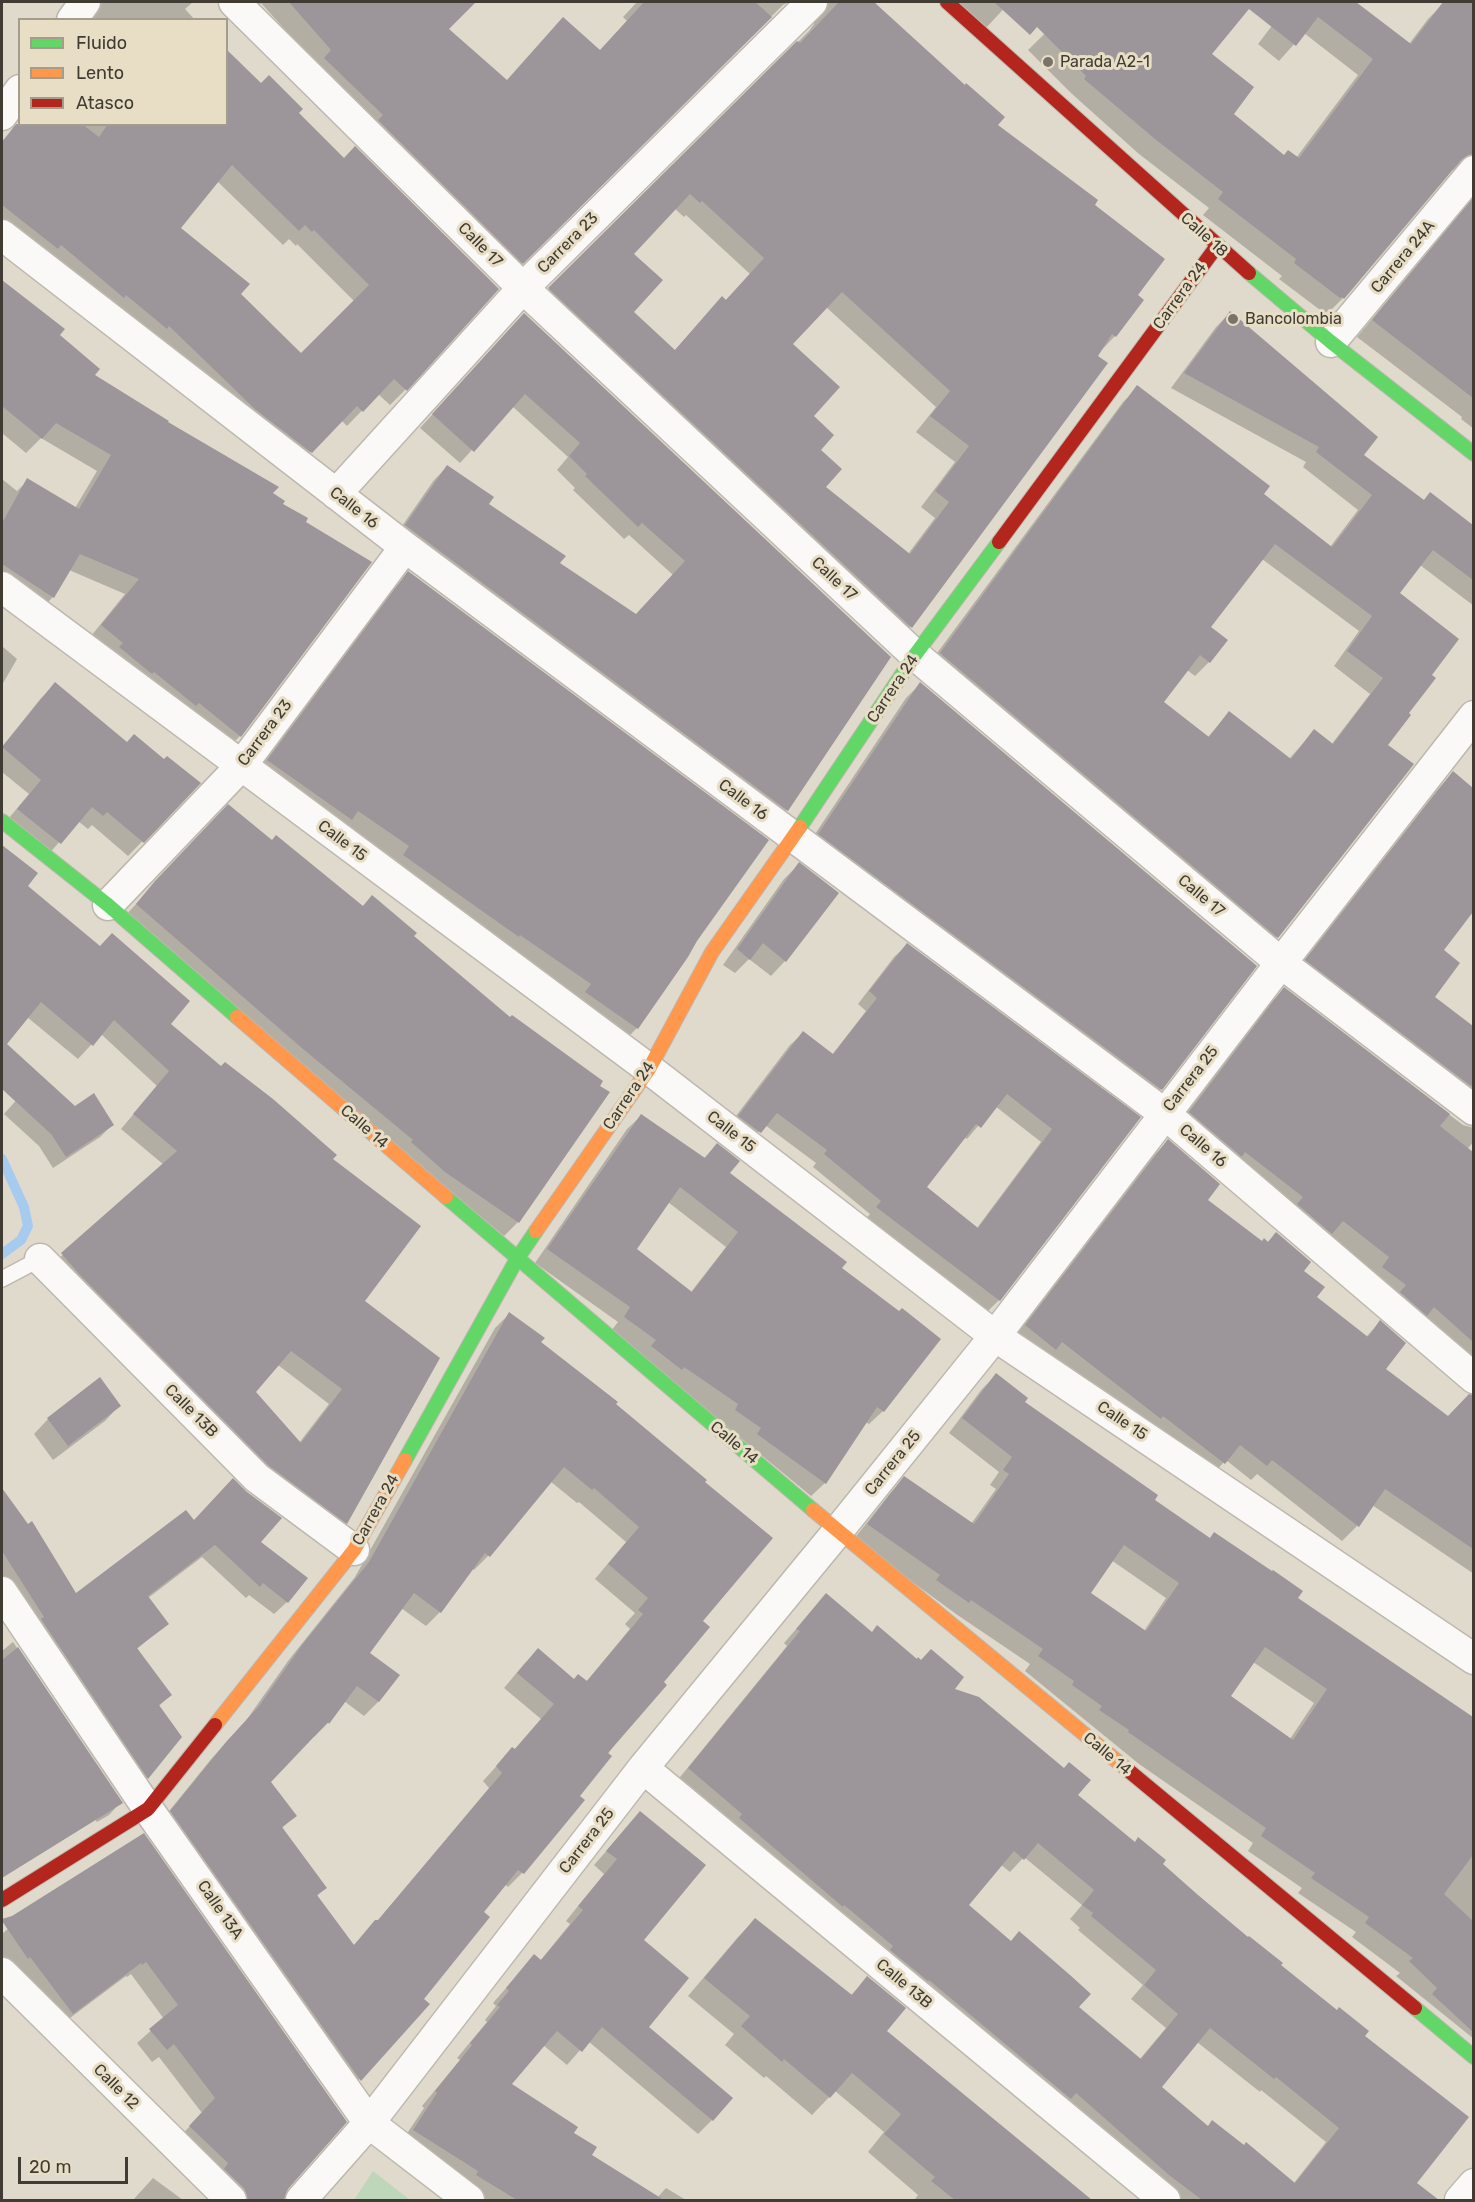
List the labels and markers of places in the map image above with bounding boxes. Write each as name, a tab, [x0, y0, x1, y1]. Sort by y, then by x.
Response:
place label: Parada A2-1	[1060, 52, 1150, 72]
marker: Parada A2-1	[1041, 55, 1055, 69]
place label: Bancolombia	[1245, 309, 1342, 329]
marker: Bancolombia	[1226, 312, 1240, 326]

